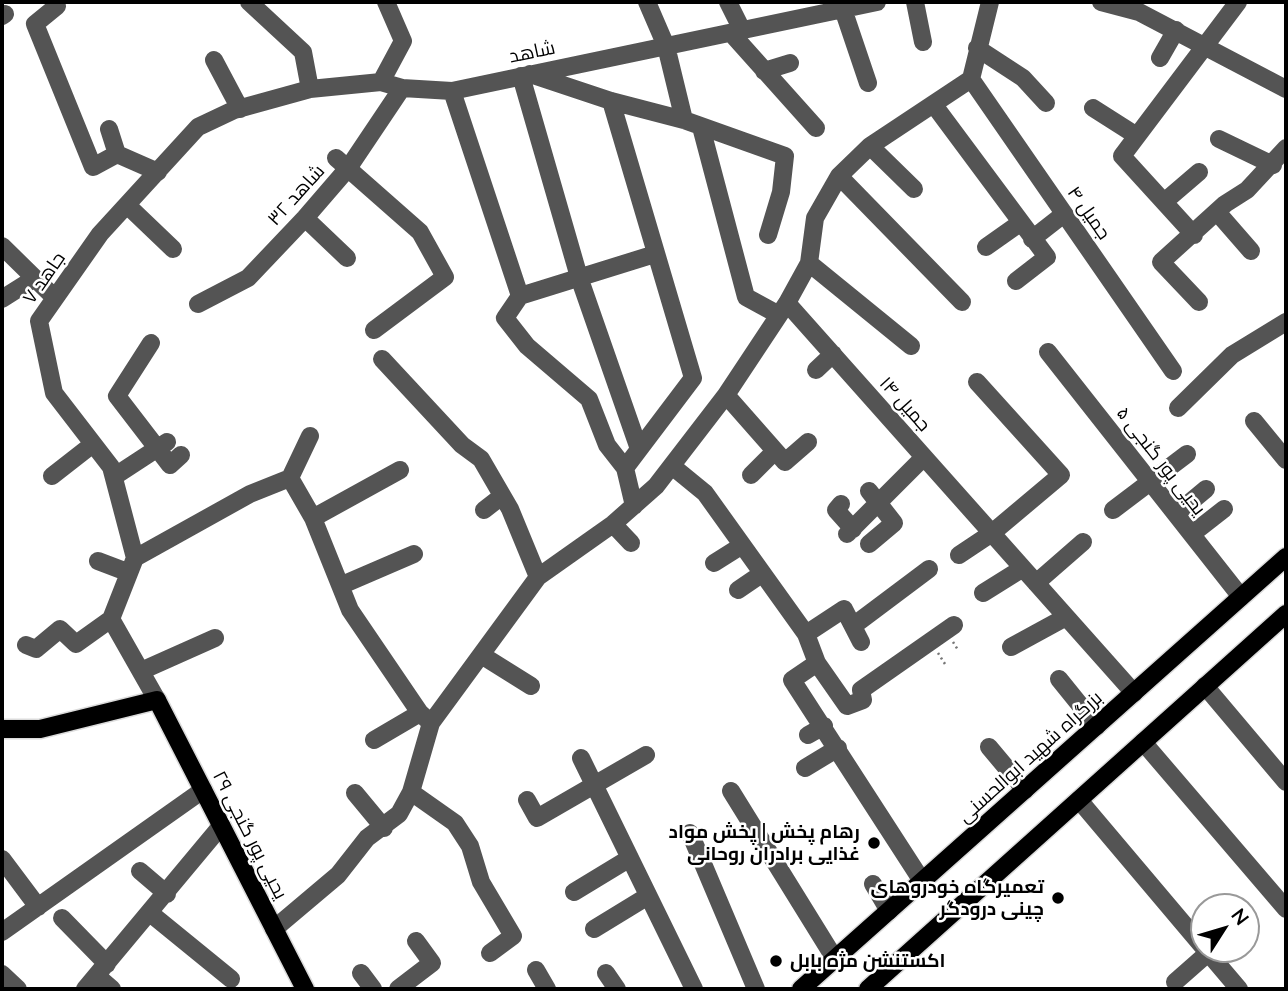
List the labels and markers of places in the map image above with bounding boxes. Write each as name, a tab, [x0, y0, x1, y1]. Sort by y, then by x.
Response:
place label: رهام پخش | پخش مواد غذایی برادران روحانی	[669, 821, 860, 865]
marker: رهام پخش | پخش مواد غذایی برادران روحانی	[866, 835, 882, 851]
place label: تعمیرگاه خودروهای چینی درودگر	[870, 876, 1044, 920]
marker: تعمیرگاه خودروهای چینی درودگر	[1050, 890, 1066, 906]
place label: اکستنشن مژه بابل	[790, 950, 945, 972]
marker: اکستنشن مژه بابل	[768, 953, 784, 969]

